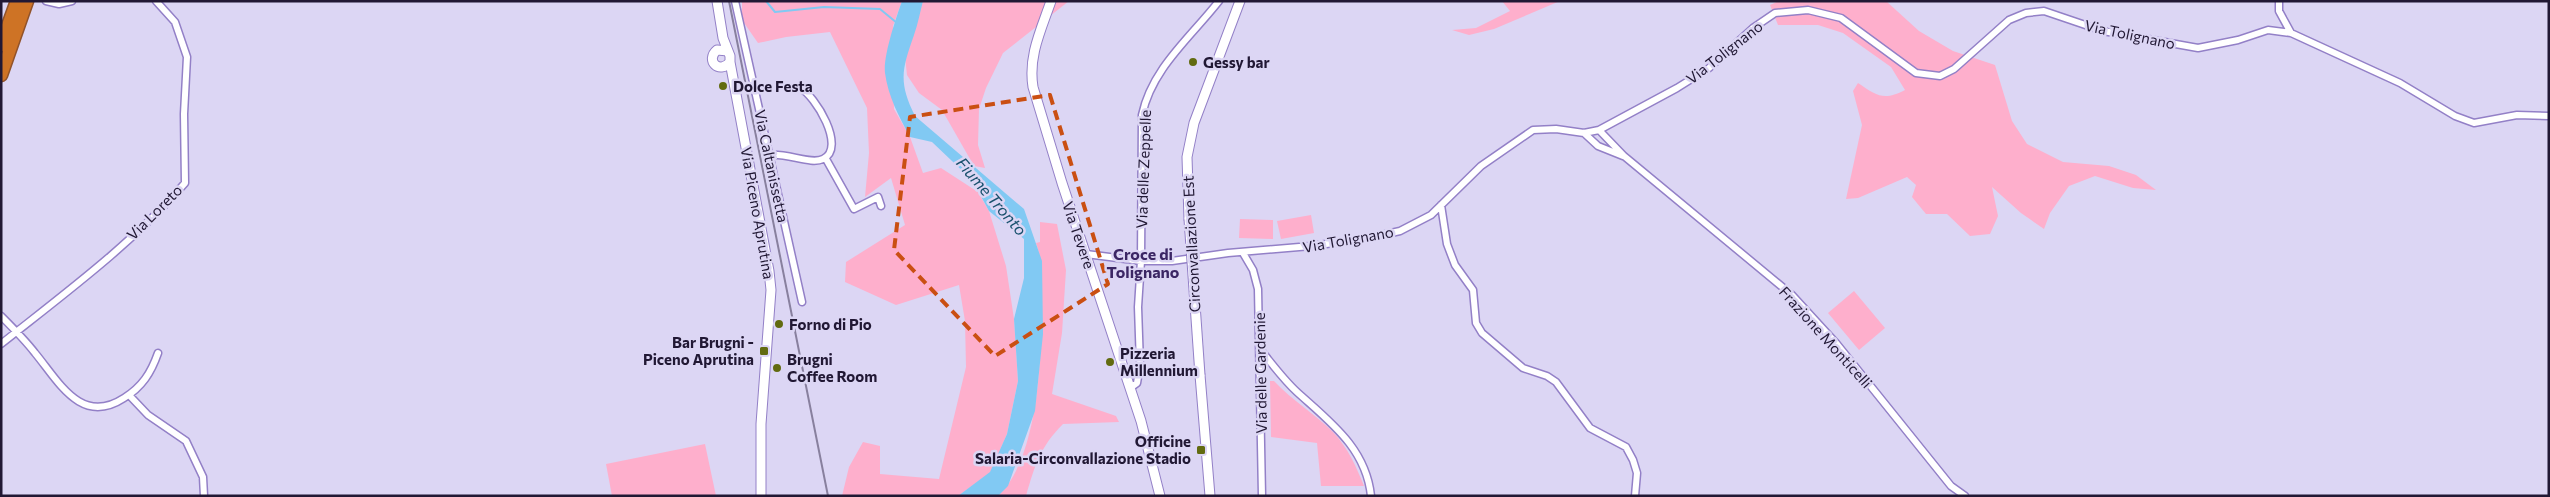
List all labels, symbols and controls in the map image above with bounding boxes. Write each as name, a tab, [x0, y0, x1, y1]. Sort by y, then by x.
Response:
street label: Via Tolignano	[2083, 16, 2177, 52]
street label: Via Tolignano	[1682, 17, 1766, 87]
place label: Gessy bar	[1203, 53, 1270, 71]
marker: Gessy bar	[1187, 56, 1199, 68]
place label: Dolce Festa	[733, 77, 813, 95]
marker: Dolce Festa	[717, 80, 729, 92]
street label: Via Caltanissetta	[751, 108, 793, 224]
street label: Via delle Zeppelle	[1132, 109, 1154, 229]
street label: Via Piceno Aprutina	[738, 145, 778, 281]
water label: Fiume Tronto	[953, 153, 1031, 239]
street label: Circonvallazione Est	[1178, 175, 1204, 313]
street label: Via Loreto	[123, 181, 185, 243]
street label: Via Tevere	[1059, 199, 1099, 271]
street label: Via Tolignano	[1301, 222, 1395, 256]
district label: Croce di Tolignano	[1107, 244, 1180, 281]
street label: Frazione Monticelli	[1776, 283, 1876, 391]
street label: Via delle Gardenie	[1250, 312, 1270, 434]
place label: Forno di Pio	[789, 315, 872, 333]
marker: Forno di Pio	[773, 318, 785, 330]
place label: Bar Brugni - Piceno Aprutina	[643, 333, 754, 368]
place label: Pizzeria Millennium	[1120, 344, 1198, 379]
marker: Bar Brugni - Piceno Aprutina	[758, 345, 770, 357]
place label: Brugni Coffee Room	[787, 350, 877, 385]
marker: Pizzeria Millennium	[1104, 356, 1116, 368]
marker: Brugni Coffee Room	[771, 362, 783, 374]
place label: Officine Salaria-Circonvallazione Stadio	[975, 432, 1191, 467]
marker: Officine Salaria-Circonvallazione Stadio	[1195, 444, 1207, 456]

